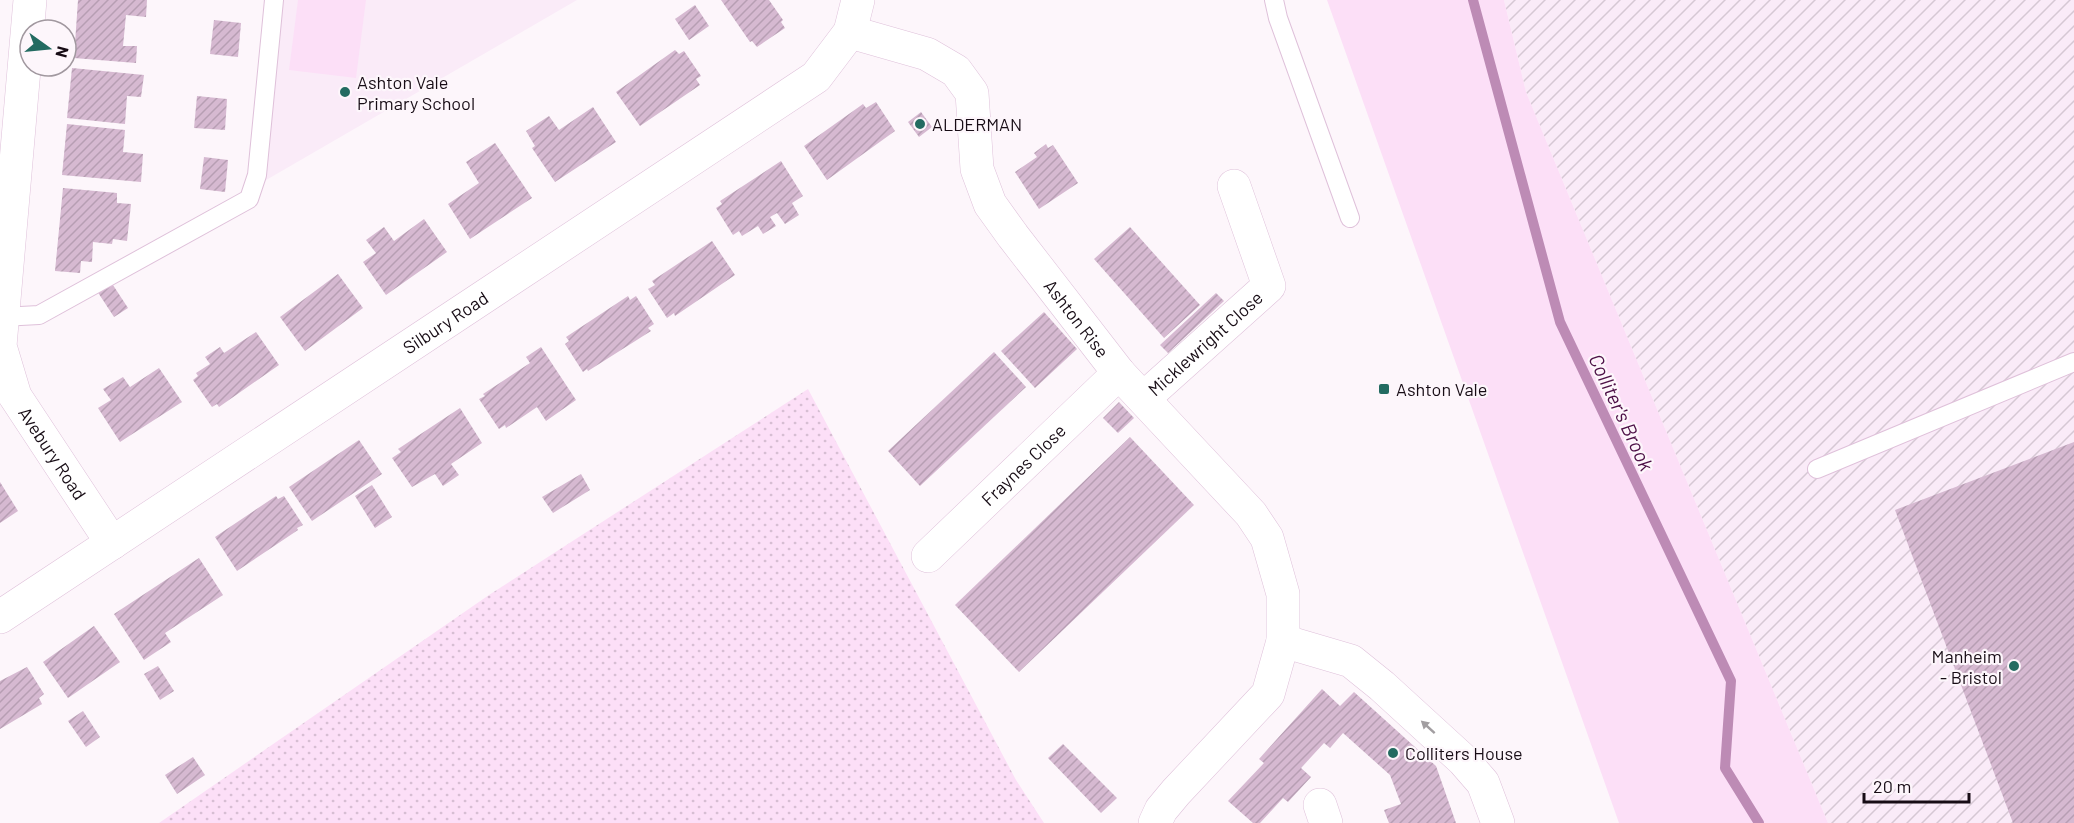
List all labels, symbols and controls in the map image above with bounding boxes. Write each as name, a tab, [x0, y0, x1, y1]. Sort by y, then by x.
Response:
north arrow	[18, 18, 78, 78]
text: N	[52, 44, 74, 60]
place label: Ashton Vale Primary School	[357, 71, 475, 114]
marker: Ashton Vale Primary School	[338, 85, 352, 99]
place label: ALDERMAN	[932, 113, 1022, 135]
marker: ALDERMAN	[913, 117, 927, 131]
street label: Ashton Rise	[1040, 275, 1114, 362]
street label: Silbury Road	[399, 286, 492, 358]
street label: Micklewright Close	[1143, 286, 1267, 400]
water label: Colliter's Brook	[1584, 350, 1660, 475]
place label: Ashton Vale	[1396, 378, 1487, 400]
marker: Ashton Vale	[1377, 382, 1391, 396]
street label: Avebury Road	[14, 403, 91, 504]
street label: Fraynes Close	[977, 419, 1070, 510]
place label: Manheim - Bristol	[1932, 645, 2002, 688]
marker: Manheim - Bristol	[2007, 659, 2021, 673]
one-way arrow	[1421, 721, 1435, 735]
place label: Colliters House	[1405, 742, 1523, 764]
marker: Colliters House	[1386, 746, 1400, 760]
scale bar	[1864, 766, 1969, 804]
text: 20 m	[1873, 775, 1911, 797]

